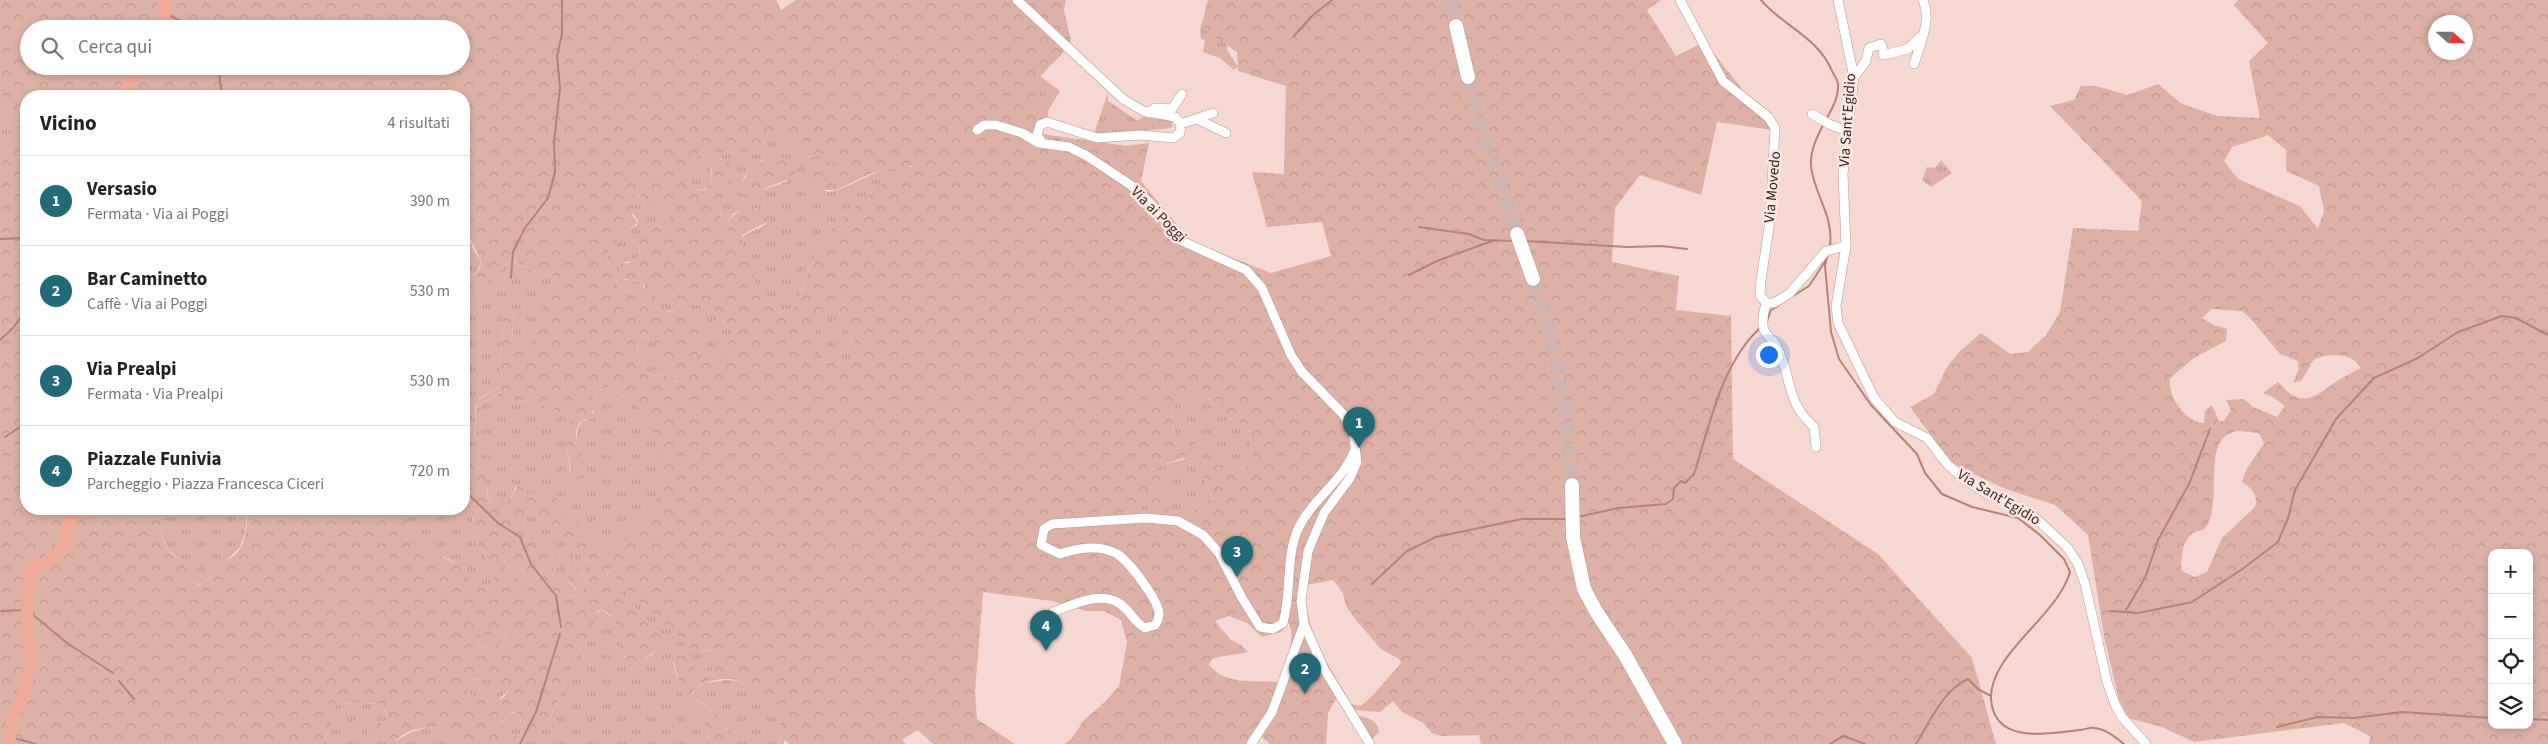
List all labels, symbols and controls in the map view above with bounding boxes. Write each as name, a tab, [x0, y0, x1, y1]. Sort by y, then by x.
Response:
north arrow	[2428, 15, 2473, 60]
search box	[20, 20, 470, 75]
icon: search	[38, 34, 66, 62]
text: Cerca qui	[78, 34, 152, 61]
street label: Via Sant'Egidio	[1834, 72, 1861, 168]
text: Vicino	[40, 108, 97, 138]
text: 4 risultati	[388, 112, 450, 134]
street label: Via Movedo	[1759, 150, 1786, 224]
text: Versasio	[87, 176, 157, 203]
street label: Via ai Poggi	[1126, 182, 1191, 247]
text: 1	[52, 190, 60, 212]
text: 390 m	[410, 190, 450, 212]
text: Fermata · Via ai Poggi	[87, 203, 229, 225]
text: Bar Caminetto	[87, 266, 207, 293]
text: 2	[52, 280, 60, 302]
text: 530 m	[410, 280, 450, 302]
text: Caffè · Via ai Poggi	[87, 293, 208, 315]
your location	[1756, 342, 1782, 368]
text: Via Prealpi	[87, 356, 177, 383]
text: 3	[52, 370, 60, 392]
text: 530 m	[410, 370, 450, 392]
text: Fermata · Via Prealpi	[87, 383, 223, 405]
pin: 1	[1343, 407, 1375, 448]
text: Piazzale Funivia	[87, 446, 222, 473]
text: 4	[52, 460, 60, 482]
text: 720 m	[410, 460, 450, 482]
street label: Via Sant'Egidio	[1953, 464, 2044, 531]
text: Parcheggio · Piazza Francesca Ciceri	[87, 473, 324, 495]
pin: 3	[1221, 536, 1253, 577]
map controls	[2488, 549, 2533, 729]
button: +	[2488, 549, 2533, 594]
button: −	[2488, 594, 2533, 639]
pin: 4	[1030, 610, 1062, 651]
button: locate	[2488, 639, 2533, 684]
pin: 2	[1289, 653, 1321, 694]
button: layers	[2488, 684, 2533, 729]

